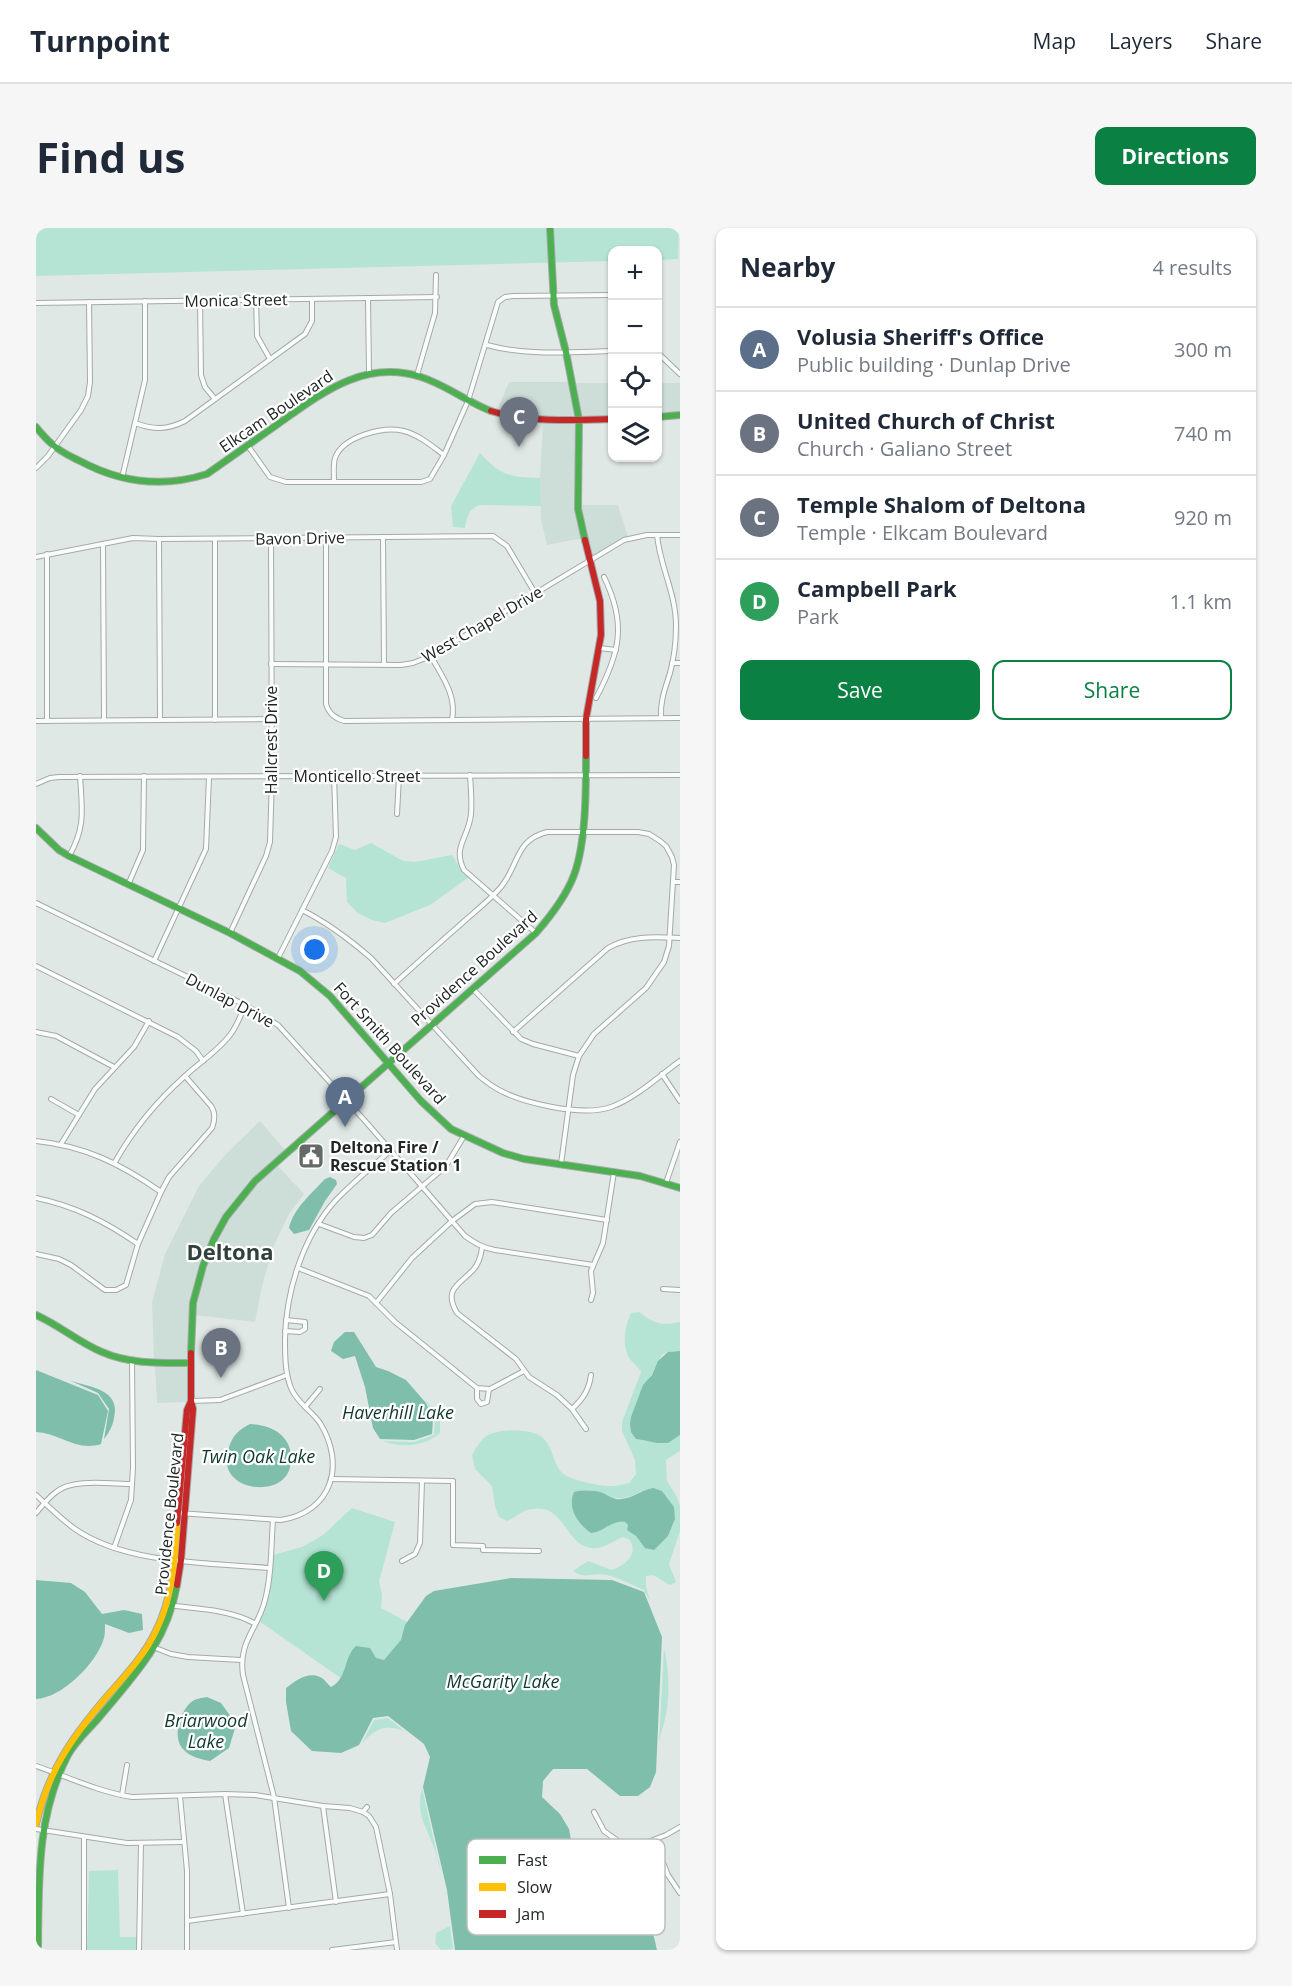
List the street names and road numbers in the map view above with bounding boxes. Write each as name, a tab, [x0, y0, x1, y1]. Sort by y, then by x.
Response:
street label: Monica Street	[184, 288, 288, 312]
street label: Elkcam Boulevard	[215, 365, 337, 457]
street label: Bavon Drive	[255, 526, 345, 550]
street label: West Chapel Drive	[418, 580, 546, 668]
street label: Hallcrest Drive	[260, 686, 282, 794]
street label: Monticello Street	[294, 765, 421, 787]
street label: Providence Boulevard	[406, 905, 542, 1031]
street label: Dunlap Drive	[182, 967, 278, 1033]
street label: Fort Smith Boulevard	[329, 977, 451, 1109]
street label: Providence Boulevard	[150, 1432, 188, 1596]

